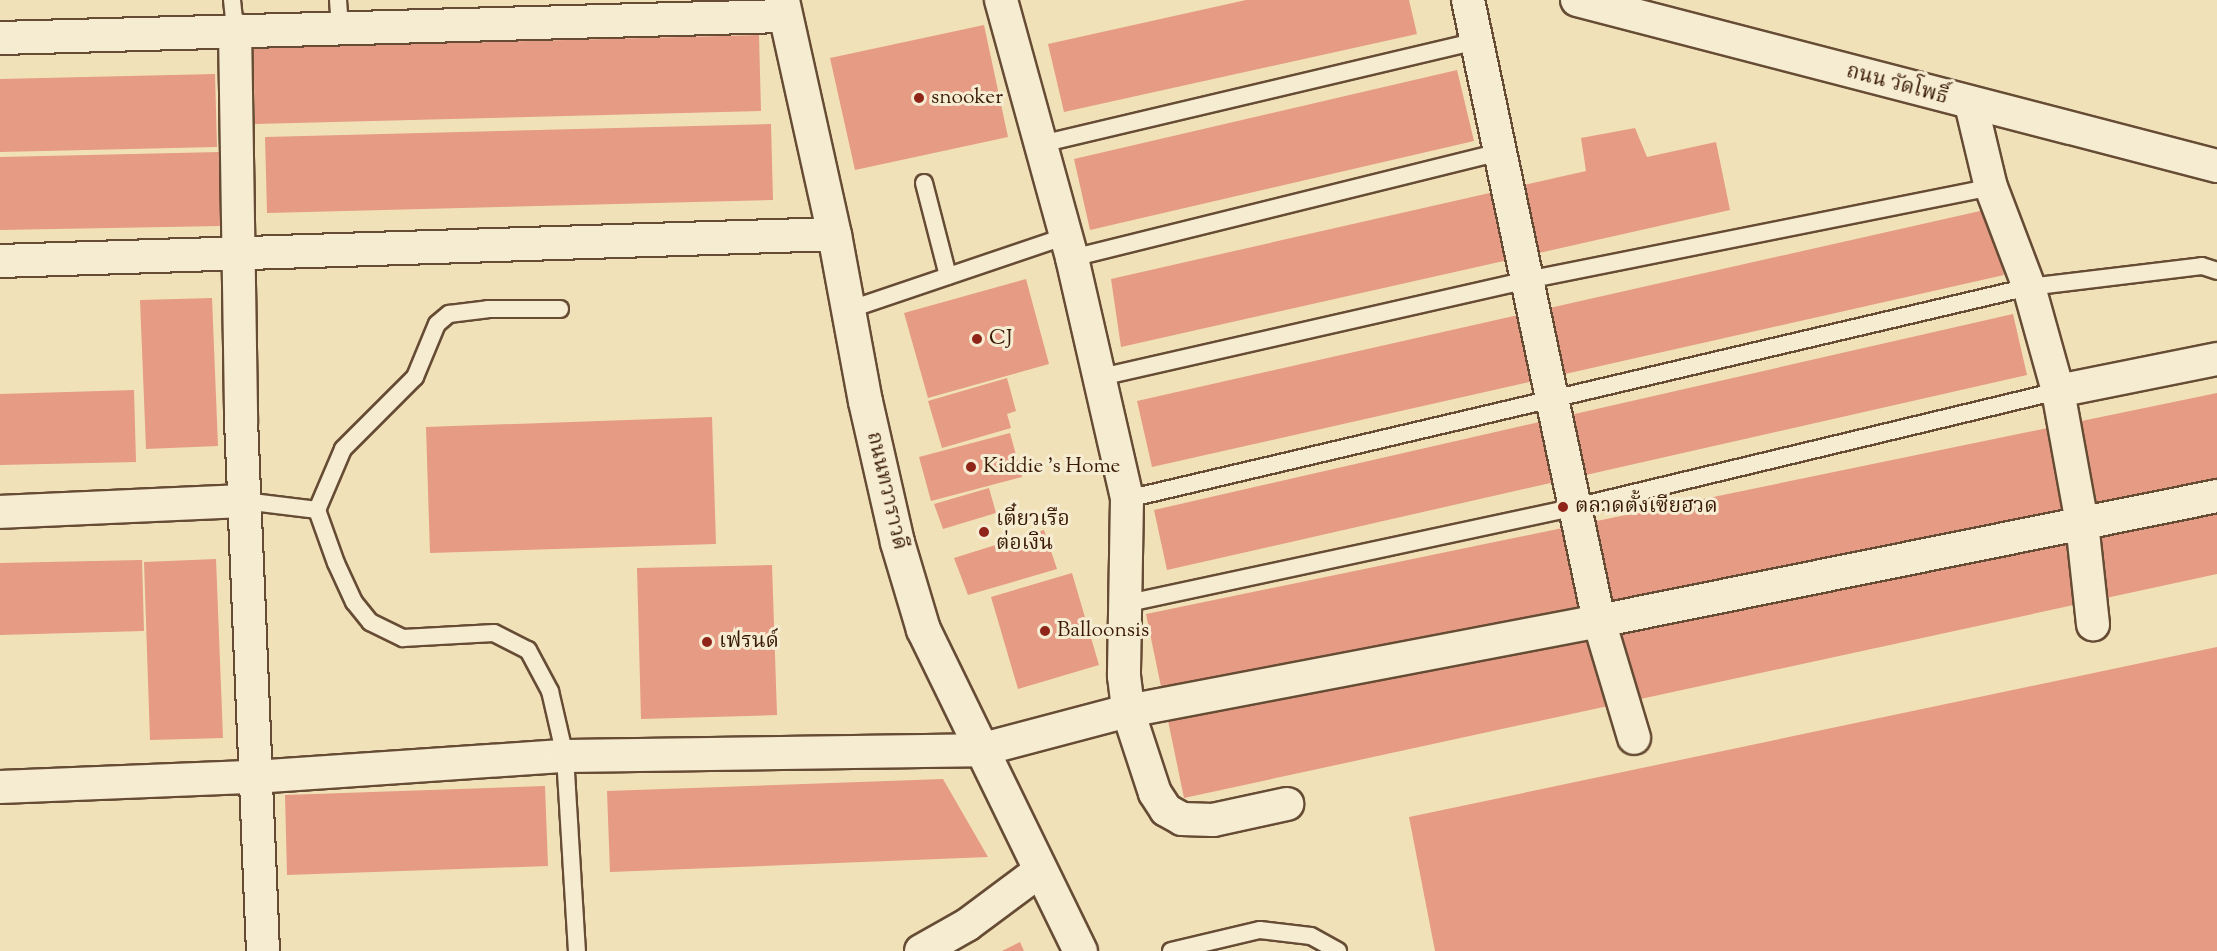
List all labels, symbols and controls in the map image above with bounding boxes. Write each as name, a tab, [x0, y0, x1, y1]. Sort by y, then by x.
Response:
street label: ถนน วัดโพธิ์	[1843, 59, 1951, 111]
place label: snooker	[931, 85, 1003, 111]
marker: snooker	[912, 91, 926, 105]
place label: CJ	[989, 326, 1012, 352]
marker: CJ	[970, 332, 984, 346]
street label: ถนนทวาราวดี	[860, 429, 912, 553]
place label: Kiddie 's Home	[983, 454, 1120, 480]
marker: Kiddie 's Home	[964, 460, 978, 474]
place label: ตลาดตั้งเซียฮวด	[1575, 494, 1718, 520]
marker: ตลาดตั้งเซียฮวด	[1556, 500, 1570, 514]
place label: เตี๋ยวเรือ ต่อเงิน	[996, 507, 1070, 557]
marker: เตี๋ยวเรือ ต่อเงิน	[977, 525, 991, 539]
place label: Balloonsis	[1057, 618, 1149, 644]
marker: Balloonsis	[1038, 624, 1052, 638]
place label: เฟรนด์	[719, 629, 779, 655]
marker: เฟรนด์	[700, 635, 714, 649]

